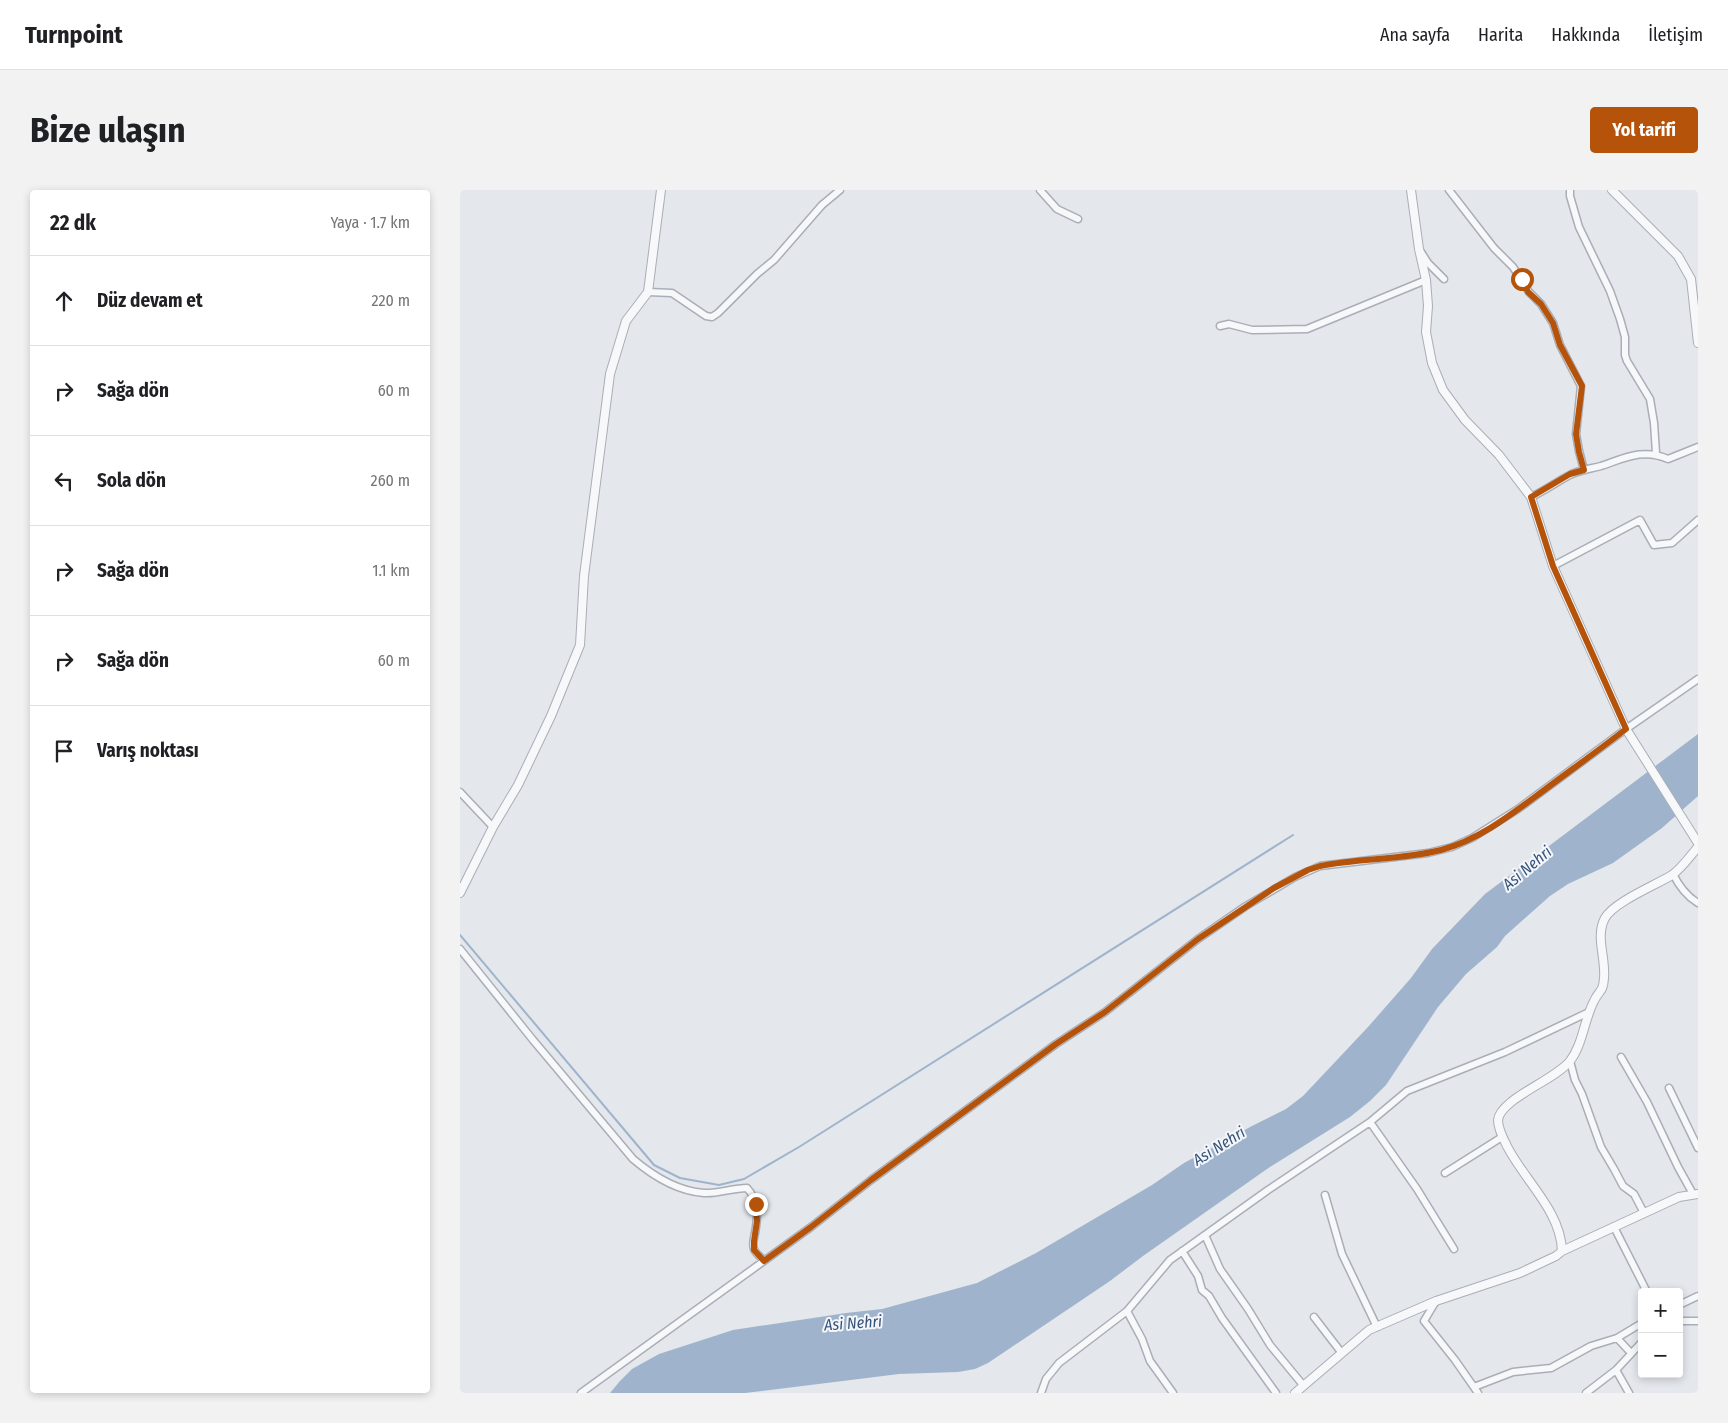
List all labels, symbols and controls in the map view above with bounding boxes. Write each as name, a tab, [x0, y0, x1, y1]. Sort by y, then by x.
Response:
text: Turnpoint	[25, 21, 123, 49]
text: Ana sayfa	[1380, 24, 1450, 46]
text: Harita	[1478, 24, 1523, 46]
text: Hakkında	[1551, 24, 1620, 46]
text: İletişim	[1648, 24, 1703, 46]
button: Yol tarifi	[1590, 107, 1698, 153]
text: Bize ulaşın	[30, 109, 185, 151]
text: 22 dk	[50, 210, 96, 236]
text: Yaya · 1.7 km	[330, 213, 410, 232]
route start	[1511, 268, 1534, 291]
icon: ahead	[50, 287, 78, 315]
text: Düz devam et	[97, 289, 203, 312]
text: 220 m	[371, 291, 410, 310]
icon: right	[50, 377, 78, 405]
text: Sağa dön	[97, 379, 169, 402]
text: 60 m	[378, 381, 410, 400]
icon: left	[50, 467, 78, 495]
text: Sola dön	[97, 469, 166, 492]
text: 260 m	[371, 471, 410, 490]
icon: right	[50, 557, 78, 585]
text: Sağa dön	[97, 559, 169, 582]
text: 1.1 km	[372, 561, 410, 580]
icon: right	[50, 647, 78, 675]
text: Sağa dön	[97, 649, 169, 672]
text: 60 m	[378, 651, 410, 670]
icon: arrive	[50, 737, 78, 765]
text: Varış noktası	[97, 739, 199, 762]
water label: Asi Nehri	[1498, 842, 1555, 895]
water label: Asi Nehri	[1189, 1123, 1249, 1170]
route end	[745, 1193, 768, 1216]
map controls	[1638, 1288, 1683, 1378]
button: +	[1638, 1288, 1683, 1333]
water label: Asi Nehri	[822, 1311, 883, 1335]
button: −	[1638, 1333, 1683, 1378]

